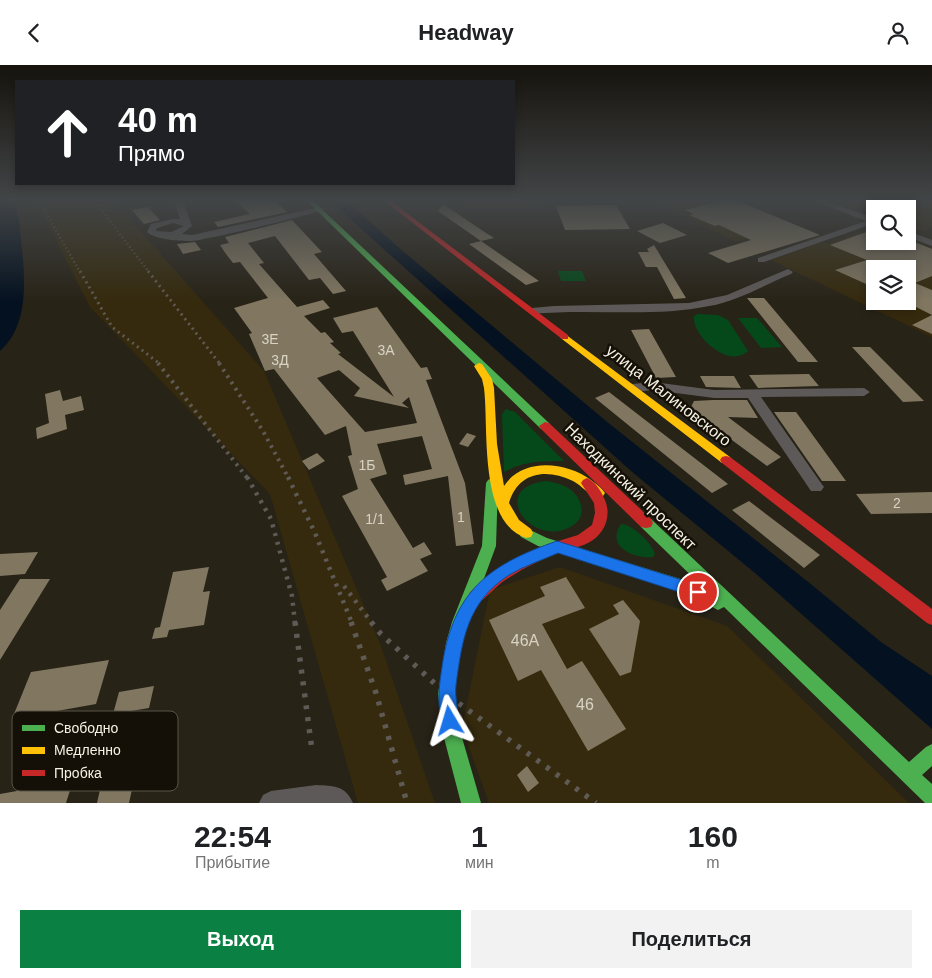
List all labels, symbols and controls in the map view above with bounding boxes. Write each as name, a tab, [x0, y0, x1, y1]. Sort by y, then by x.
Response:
icon: back	[20, 19, 48, 47]
icon: person	[884, 19, 912, 47]
text: Headway	[418, 20, 514, 45]
icon: ahead	[35, 100, 100, 165]
text: 40 m	[118, 100, 198, 139]
text: Прямо	[118, 141, 185, 166]
map controls	[866, 200, 916, 310]
button: search	[866, 200, 916, 250]
button: layers	[866, 260, 916, 310]
house number: 3Е	[261, 331, 279, 347]
street label: улица Малиновского	[603, 341, 735, 449]
house number: 3А	[377, 342, 395, 358]
house number: 3Д	[271, 352, 289, 368]
street label: Находкинский проспект	[562, 420, 700, 554]
house number: 1Б	[359, 457, 375, 473]
house number: 2	[893, 495, 901, 511]
house number: 1	[457, 509, 465, 525]
house number: 1/1	[365, 511, 385, 527]
pin	[677, 571, 719, 613]
icon: arrive	[684, 578, 712, 606]
house number: 46А	[511, 632, 540, 649]
position arrow	[423, 694, 475, 746]
house number: 46	[576, 696, 594, 713]
legend	[12, 711, 178, 791]
text: Свободно	[54, 720, 119, 736]
text: Медленно	[54, 742, 121, 758]
text: Пробка	[54, 765, 102, 781]
text: 22:54	[194, 820, 271, 853]
text: 1	[471, 820, 488, 853]
text: 160	[688, 820, 738, 853]
text: Прибытие	[195, 854, 270, 871]
text: мин	[465, 854, 494, 871]
text: m	[706, 854, 719, 871]
button: Выход	[20, 910, 461, 968]
button: Поделиться	[471, 910, 912, 968]

